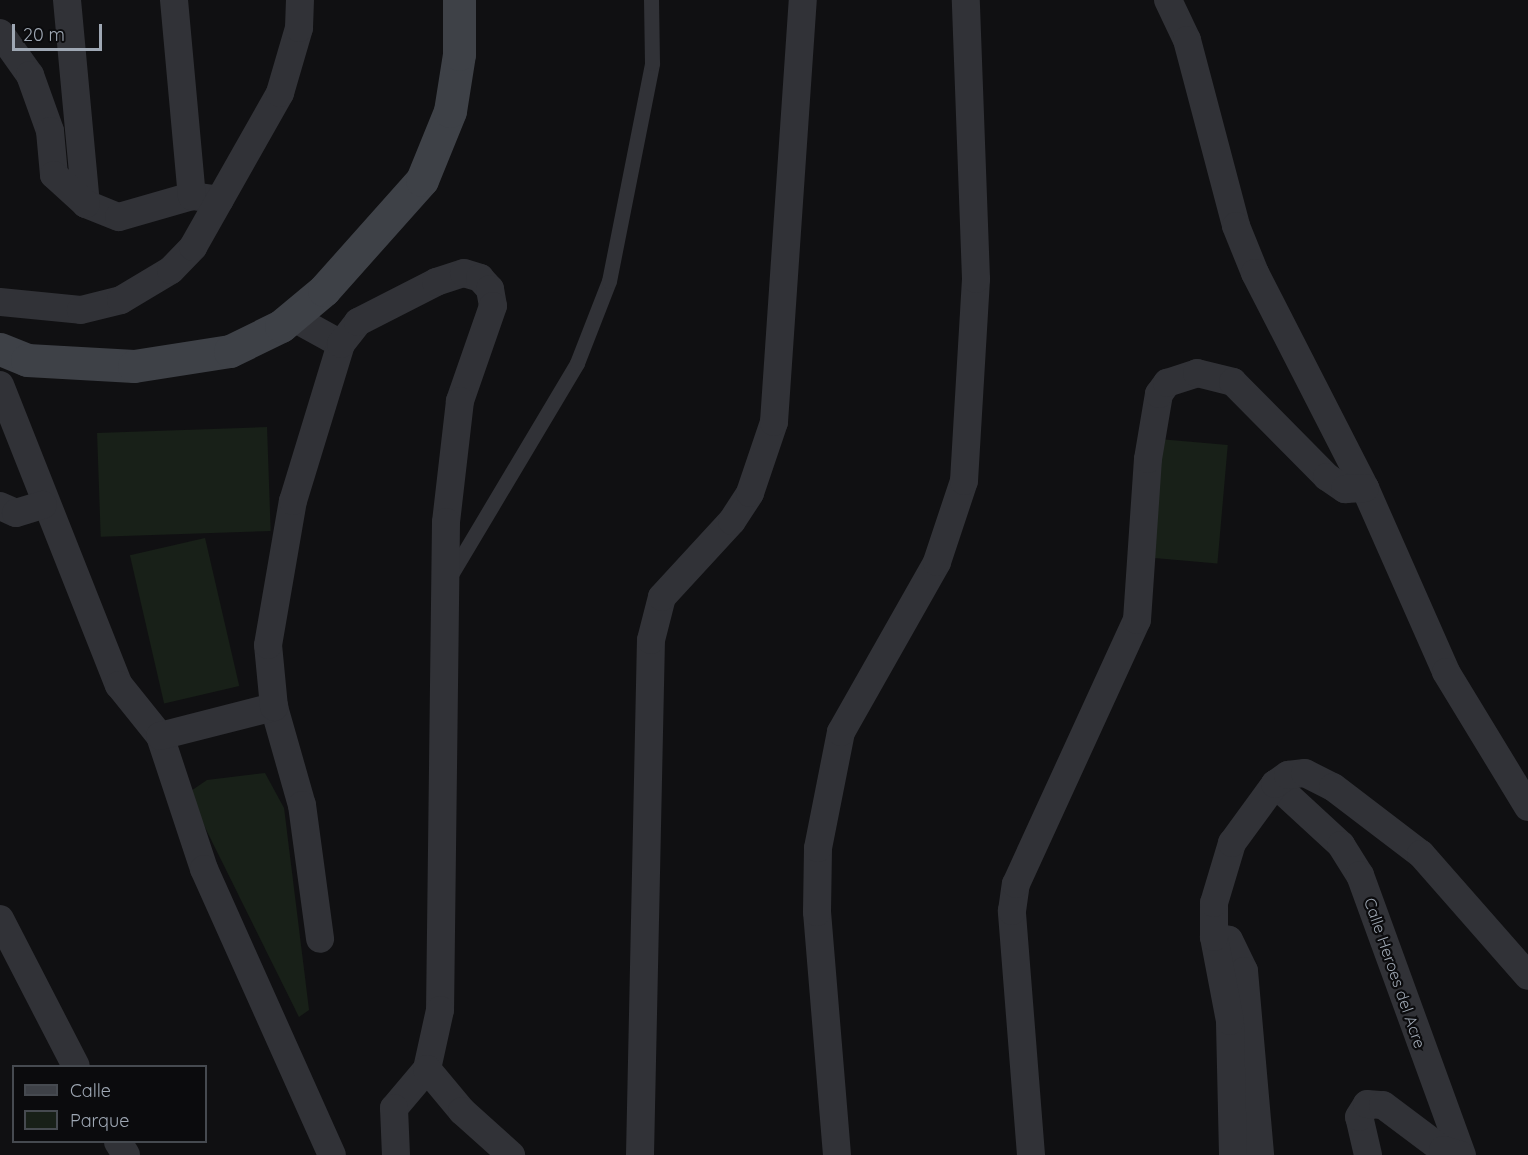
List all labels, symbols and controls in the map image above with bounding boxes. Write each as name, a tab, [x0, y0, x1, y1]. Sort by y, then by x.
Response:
scale bar	[15, 12, 105, 50]
text: 20 m	[23, 23, 65, 46]
street label: Calle Heroes del Acre	[1360, 895, 1430, 1051]
legend	[12, 1065, 207, 1143]
text: Calle	[70, 1079, 111, 1102]
text: Parque	[70, 1109, 129, 1132]

